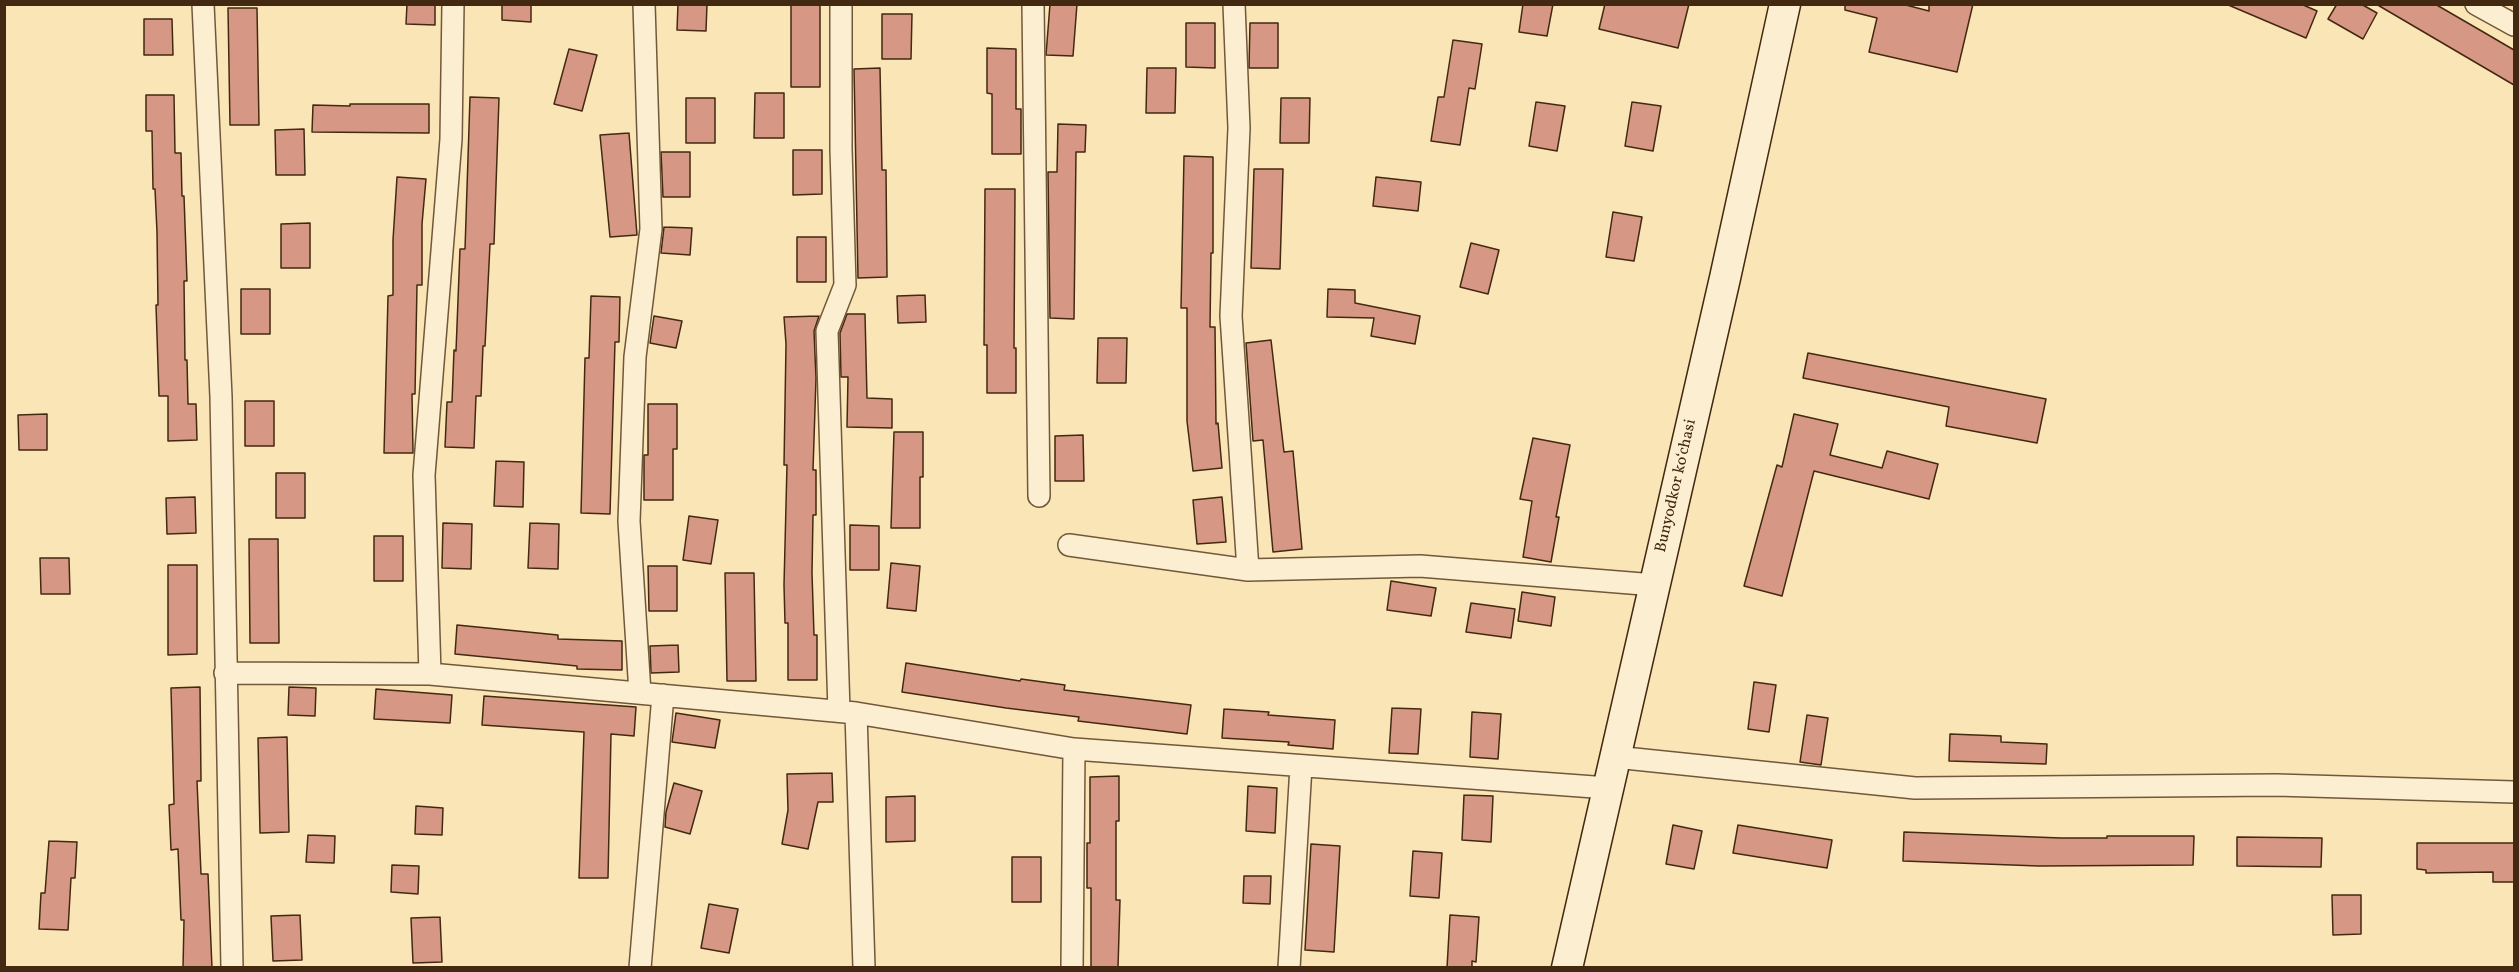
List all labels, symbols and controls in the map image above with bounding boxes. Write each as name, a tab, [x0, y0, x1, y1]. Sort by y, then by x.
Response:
street label: Bunyodkor koʻchasi	[1652, 417, 1702, 555]

